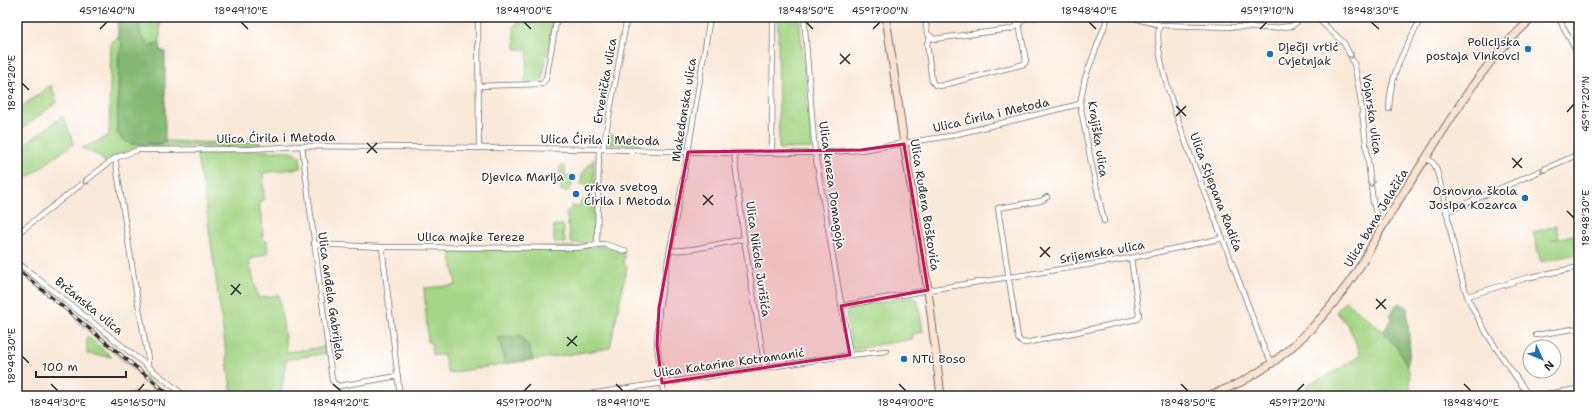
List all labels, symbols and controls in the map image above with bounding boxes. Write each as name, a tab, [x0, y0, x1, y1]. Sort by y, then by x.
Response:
text: 45°16'40"N	[79, 4, 135, 17]
text: 18°49'10"E	[214, 4, 268, 17]
text: 18°49'00"E	[496, 4, 552, 17]
text: 18°48'50"E	[778, 4, 834, 17]
text: 45°17'00"N	[852, 4, 908, 17]
text: 18°48'40"E	[1061, 4, 1117, 17]
text: 45°17'10"N	[1240, 4, 1294, 17]
text: 18°48'30"E	[1343, 4, 1399, 17]
place label: Policijska postaja Vinkovci	[1426, 34, 1521, 64]
street label: Ervenička ulica	[590, 36, 621, 125]
place label: Dječji vrtić Cvjetnjak	[1278, 39, 1339, 69]
marker: Policijska postaja Vinkovci	[1523, 44, 1533, 54]
marker: Dječji vrtić Cvjetnjak	[1265, 49, 1275, 59]
one-way arrow	[1346, 52, 1353, 59]
text: 18°49'20"E	[5, 55, 18, 111]
street label: Makedonska ulica	[668, 56, 700, 163]
street label: Vojarska ulica	[1358, 73, 1386, 156]
text: 45°17'20"N	[1579, 76, 1592, 132]
street label: Ulica Ćirila i Metoda	[931, 94, 1051, 136]
street label: Krajiška ulica	[1084, 100, 1112, 179]
street label: Ulica kneza Domagoja	[815, 120, 849, 250]
street label: Ulica Ćirila i Metoda	[216, 129, 336, 147]
street label: Ulica Stjepana Radića	[1186, 130, 1246, 254]
street label: Ulica Ćirila i Metoda	[540, 131, 660, 149]
street label: Ulica Ruđera Boškovića	[907, 138, 943, 273]
street label: Ulica bana Jelačića	[1340, 165, 1412, 270]
one-way arrow	[1540, 165, 1547, 173]
place label: Djevica Marija	[481, 169, 565, 185]
marker: Djevica Marija	[567, 172, 577, 182]
one-way arrow	[82, 177, 89, 184]
place label: crkva svetog Ćirila i Metoda	[584, 179, 671, 209]
one-way arrow	[1366, 181, 1375, 187]
place label: Osnovna škola Josipa Kozarca	[1429, 183, 1518, 213]
marker: crkva svetog Ćirila i Metoda	[571, 189, 581, 199]
text: 18°48'30"E	[1579, 190, 1592, 246]
marker: Osnovna škola Josipa Kozarca	[1520, 193, 1530, 203]
street label: Ulica Nikole Jurišića	[742, 200, 774, 319]
street label: Ulica majke Tereze	[417, 229, 525, 245]
street label: Ulica anđela Gabrijela	[314, 231, 348, 362]
street label: Srijemska ulica	[1058, 237, 1146, 267]
street label: Brčanska ulica	[52, 274, 127, 339]
text: 18°49'30"E	[5, 328, 18, 384]
north arrow	[1522, 339, 1562, 379]
street label: Ulica Katarine Kotramanić	[653, 345, 805, 381]
place label: NTL Boso	[912, 351, 966, 367]
scale bar	[36, 353, 126, 379]
marker: NTL Boso	[899, 354, 909, 364]
text: N	[1540, 357, 1557, 374]
text: 100 m	[42, 359, 78, 375]
text: 18°49'30"E	[30, 396, 86, 409]
text: 45°16'50"N	[110, 396, 166, 409]
text: 18°49'20"E	[313, 396, 369, 409]
text: 45°17'00"N	[496, 396, 552, 409]
text: 18°49'10"E	[596, 396, 650, 409]
text: 18°49'00"E	[878, 396, 934, 409]
text: 18°48'50"E	[1160, 396, 1216, 409]
text: 45°17'20"N	[1269, 396, 1325, 409]
text: 18°48'40"E	[1443, 396, 1499, 409]

